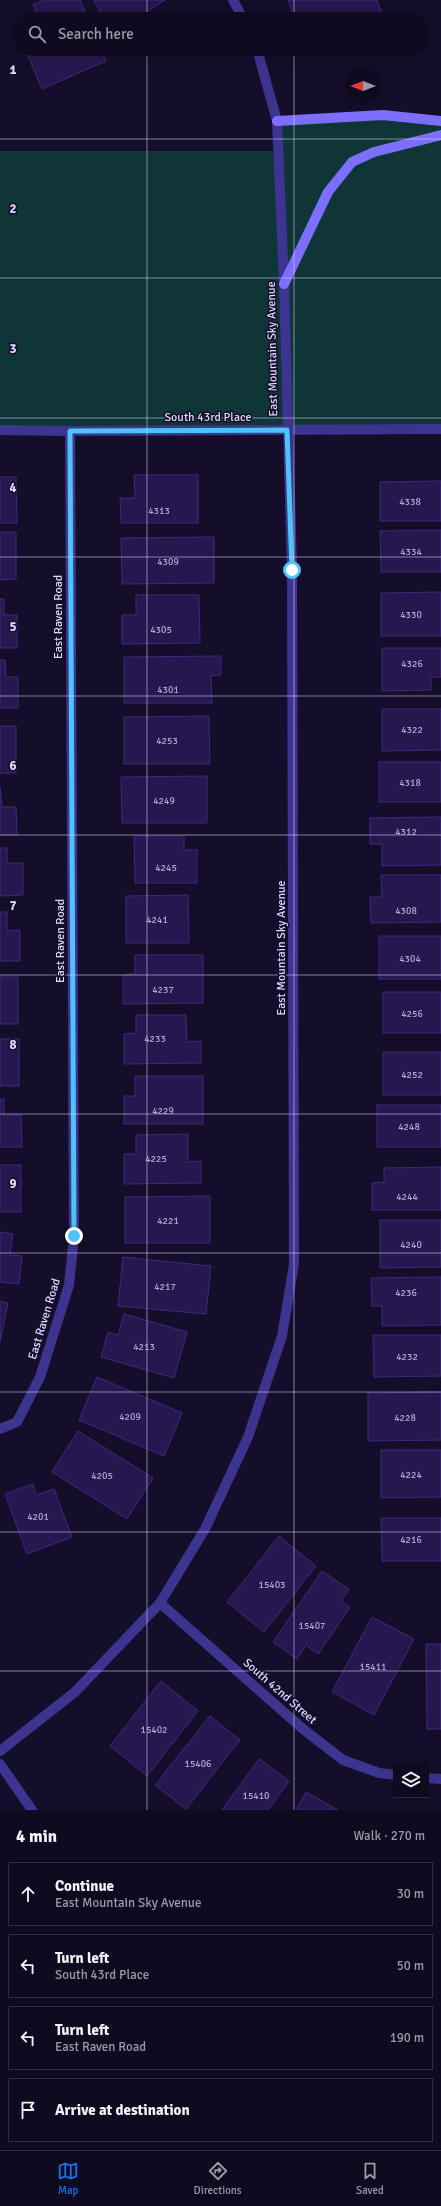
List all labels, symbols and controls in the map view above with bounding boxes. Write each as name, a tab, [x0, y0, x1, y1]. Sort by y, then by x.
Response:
search box	[12, 12, 429, 56]
icon: search	[26, 23, 48, 45]
text: Search here	[58, 25, 134, 43]
text: 1	[9, 62, 17, 78]
north arrow	[345, 68, 381, 104]
text: 2	[9, 201, 17, 217]
street label: East Mountain Sky Avenue	[264, 281, 281, 417]
text: 3	[9, 341, 17, 357]
street label: South 43rd Place	[164, 410, 252, 425]
text: 4	[9, 480, 17, 496]
house number: 4338	[399, 496, 421, 508]
house number: 4313	[148, 505, 170, 517]
house number: 4334	[400, 546, 422, 558]
house number: 4309	[157, 556, 179, 568]
route start	[283, 561, 301, 579]
street label: East Raven Road	[51, 575, 66, 659]
house number: 4330	[400, 609, 422, 621]
text: 5	[9, 619, 17, 635]
house number: 4305	[150, 624, 172, 636]
house number: 4326	[401, 658, 423, 670]
house number: 4301	[157, 684, 179, 696]
house number: 4322	[401, 724, 423, 736]
house number: 4253	[156, 735, 178, 747]
text: 6	[9, 758, 17, 774]
house number: 4318	[399, 777, 421, 789]
house number: 4249	[153, 795, 175, 807]
house number: 4312	[395, 826, 417, 838]
house number: 4245	[155, 862, 177, 874]
street label: East Mountain Sky Avenue	[274, 880, 289, 1016]
text: 7	[9, 898, 17, 914]
street label: East Raven Road	[53, 899, 68, 983]
house number: 4308	[395, 905, 417, 917]
house number: 4241	[146, 914, 168, 926]
house number: 4304	[399, 953, 421, 965]
house number: 4237	[152, 984, 174, 996]
house number: 4256	[401, 1008, 423, 1020]
house number: 4233	[144, 1033, 166, 1045]
text: 8	[9, 1037, 17, 1053]
house number: 4252	[401, 1069, 423, 1081]
house number: 4229	[152, 1105, 174, 1117]
house number: 4248	[398, 1121, 420, 1133]
house number: 4225	[145, 1153, 167, 1165]
text: 9	[9, 1176, 17, 1192]
house number: 4244	[396, 1191, 418, 1203]
house number: 4221	[157, 1215, 179, 1227]
route end	[65, 1227, 83, 1245]
house number: 4240	[400, 1239, 422, 1251]
street label: East Raven Road	[25, 1277, 64, 1362]
house number: 4217	[154, 1281, 176, 1293]
house number: 4236	[395, 1287, 417, 1299]
house number: 4213	[133, 1341, 155, 1353]
house number: 4232	[396, 1351, 418, 1363]
house number: 4209	[119, 1411, 141, 1423]
house number: 4228	[394, 1412, 416, 1424]
house number: 4224	[400, 1469, 422, 1481]
house number: 4205	[91, 1470, 113, 1482]
house number: 4201	[27, 1511, 49, 1523]
house number: 4216	[400, 1534, 422, 1546]
house number: 15403	[258, 1579, 286, 1591]
house number: 15407	[298, 1620, 326, 1632]
street label: South 42nd Street	[240, 1655, 320, 1727]
house number: 15411	[359, 1661, 387, 1673]
house number: 15402	[140, 1724, 168, 1736]
house number: 15406	[184, 1758, 212, 1770]
map controls	[393, 1762, 429, 1798]
button: layers	[393, 1762, 429, 1798]
house number: 15410	[242, 1790, 270, 1802]
text: 4 min	[16, 1826, 57, 1847]
text: Walk · 270 m	[354, 1828, 425, 1844]
text: Continue	[55, 1877, 114, 1895]
icon: ahead	[17, 1883, 39, 1905]
text: 30 m	[397, 1886, 424, 1902]
text: East Mountain Sky Avenue	[55, 1895, 201, 1911]
text: Turn left	[55, 1949, 109, 1967]
icon: left	[17, 1955, 39, 1977]
text: 50 m	[397, 1958, 424, 1974]
text: South 43rd Place	[55, 1967, 149, 1983]
text: Turn left	[55, 2021, 109, 2039]
icon: left	[17, 2027, 39, 2049]
text: 190 m	[390, 2030, 424, 2046]
text: East Raven Road	[55, 2039, 146, 2055]
icon: arrive	[17, 2099, 39, 2121]
text: Arrive at destination	[55, 2101, 190, 2119]
tab: Map	[57, 2160, 79, 2197]
tab: Directions	[194, 2160, 242, 2197]
tab: Saved	[356, 2160, 384, 2197]

